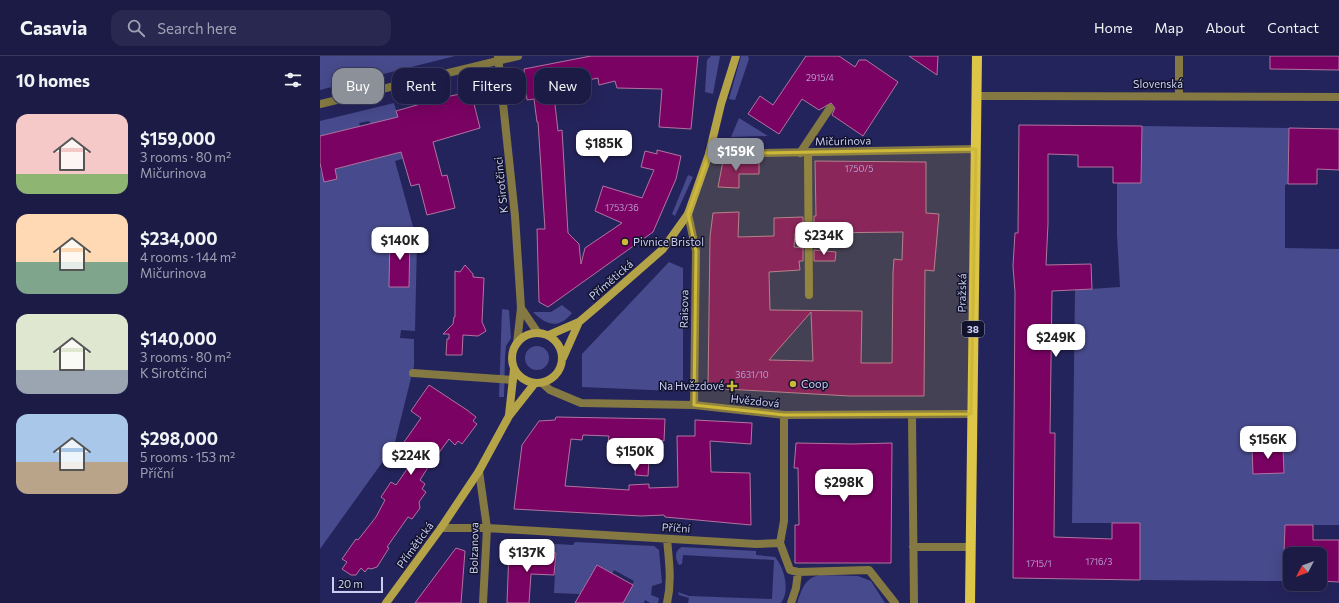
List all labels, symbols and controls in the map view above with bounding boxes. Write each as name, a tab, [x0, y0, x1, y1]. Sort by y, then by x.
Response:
search box	[111, 10, 391, 46]
text: Casavia	[20, 16, 87, 39]
icon: search	[125, 17, 147, 39]
text: Search here	[157, 19, 237, 37]
text: Home	[1094, 19, 1133, 36]
text: Map	[1155, 19, 1183, 36]
text: About	[1205, 19, 1245, 36]
text: Contact	[1267, 19, 1319, 36]
chip: Buy	[332, 68, 384, 104]
chip: Rent	[392, 68, 450, 104]
chip: Filters	[458, 68, 526, 104]
chip: New	[534, 68, 591, 104]
icon: filters	[282, 69, 304, 91]
text: 10 homes	[16, 70, 90, 91]
house number: 2915/4	[806, 72, 835, 83]
street label: Slovenská	[1133, 77, 1183, 90]
text: $159,000	[140, 128, 216, 149]
icon: home	[48, 130, 96, 178]
pin: $185K	[576, 130, 632, 164]
street label: Mičurinova	[815, 134, 871, 147]
text: $185K	[585, 135, 623, 151]
pin: $159K	[708, 138, 764, 172]
text: $159K	[717, 143, 755, 159]
text: 3 rooms · 80 m²	[140, 149, 231, 165]
street label: K Sirotčinci	[491, 156, 510, 214]
house number: 1750/5	[845, 163, 873, 174]
text: Mičurinova	[140, 165, 206, 181]
house number: 1753/36	[605, 202, 639, 213]
pin: $234K	[796, 222, 852, 256]
pin: $140K	[372, 227, 428, 261]
text: $234K	[804, 227, 844, 243]
text: $234,000	[140, 228, 218, 249]
icon: home	[48, 230, 96, 278]
text: $140K	[380, 232, 420, 248]
place label: Pivnice Bristol	[633, 235, 704, 248]
marker: Pivnice Bristol	[620, 237, 630, 247]
text: 4 rooms · 144 m²	[140, 249, 236, 265]
street label: Přímětická	[586, 257, 635, 302]
text: Mičurinova	[140, 265, 206, 281]
street label: Pražská	[955, 273, 968, 313]
street label: Raisova	[677, 290, 690, 328]
road number: 38	[962, 321, 984, 337]
pin: $249K	[1028, 324, 1084, 358]
text: $140,000	[140, 328, 217, 349]
text: $249K	[1036, 329, 1076, 345]
icon: home	[48, 330, 96, 378]
text: 3 rooms · 80 m²	[140, 349, 231, 365]
text: K Sirotčinci	[140, 365, 207, 381]
house number: 3631/10	[735, 369, 769, 380]
place label: Coop	[801, 377, 828, 390]
place label: Na Hvězdové	[659, 379, 724, 392]
marker: Coop	[788, 379, 798, 389]
marker: Na Hvězdové	[727, 381, 737, 391]
street label: Hvězdová	[730, 391, 780, 410]
pin: $156K	[1240, 426, 1296, 460]
text: $298,000	[140, 428, 218, 449]
icon: home	[48, 430, 96, 478]
text: $156K	[1249, 431, 1287, 447]
pin: $150K	[607, 438, 663, 472]
pin: $224K	[383, 442, 439, 476]
text: $150K	[616, 443, 654, 459]
text: $224K	[391, 447, 431, 463]
text: 5 rooms · 153 m²	[140, 449, 235, 465]
text: Příční	[140, 465, 174, 481]
pin: $298K	[816, 469, 872, 503]
text: $298K	[824, 474, 864, 490]
street label: Přímětická	[393, 519, 436, 570]
street label: Příční	[661, 520, 692, 535]
street label: Bolzanova	[467, 522, 480, 574]
pin: $137K	[499, 539, 555, 573]
text: $137K	[508, 544, 546, 560]
north arrow	[1283, 547, 1327, 591]
map controls	[1283, 547, 1327, 591]
house number: 1716/3	[1086, 556, 1112, 567]
house number: 1715/1	[1026, 558, 1052, 569]
scale bar	[332, 575, 383, 594]
text: 20 m	[338, 577, 363, 590]

